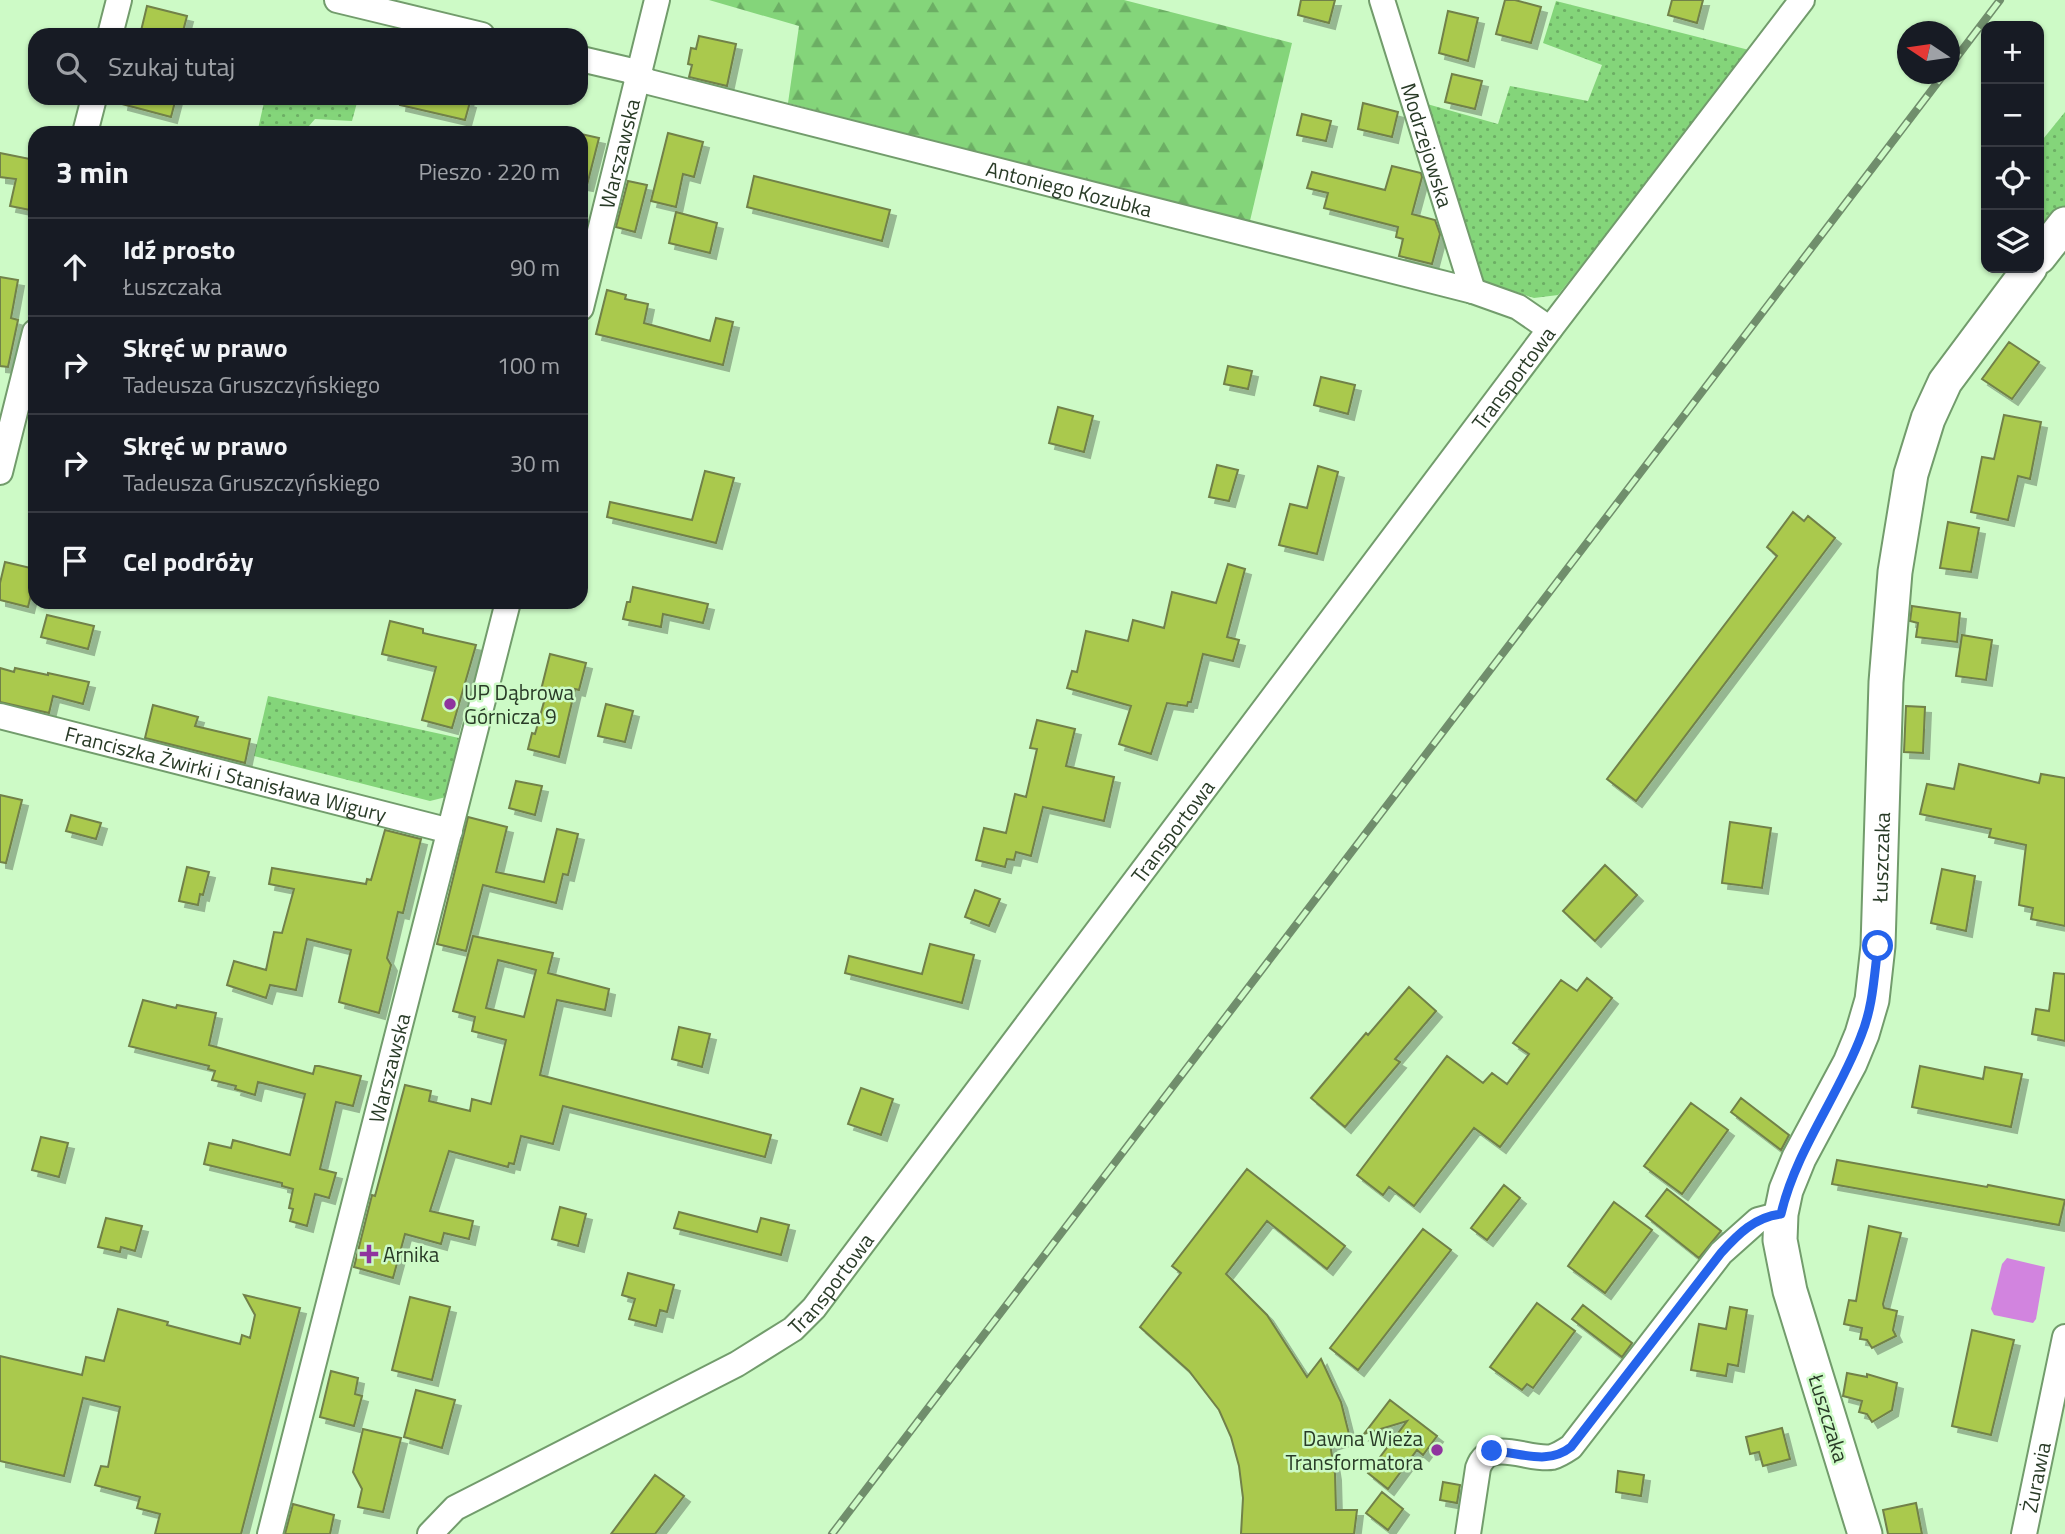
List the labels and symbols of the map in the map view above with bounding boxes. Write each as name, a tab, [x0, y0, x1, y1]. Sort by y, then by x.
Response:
north arrow	[1897, 21, 1960, 84]
street label: Modrzejowska	[1393, 79, 1462, 212]
street label: Warszawska	[590, 95, 648, 212]
street label: Antoniego Kozubka	[983, 152, 1156, 225]
street label: Transportowa	[1464, 319, 1563, 436]
place label: UP Dąbrowa Górnicza 9	[464, 676, 575, 732]
marker: UP Dąbrowa Górnicza 9	[442, 696, 458, 712]
street label: Franciszka Żwirki i Stanisława Wigury	[62, 717, 390, 830]
street label: Transportowa	[1123, 772, 1222, 890]
street label: Łuszczaka	[1863, 811, 1898, 904]
route start	[1862, 930, 1893, 961]
street label: Warszawska	[360, 1009, 419, 1126]
street label: Transportowa	[780, 1225, 882, 1342]
place label: Arnika	[383, 1238, 440, 1270]
marker: Arnika	[361, 1246, 377, 1262]
street label: Łuszczaka	[1800, 1369, 1858, 1466]
place label: Dawna Wieża Transformatora	[1285, 1422, 1423, 1478]
route end	[1476, 1435, 1507, 1466]
street label: Żurawia	[2013, 1439, 2059, 1515]
marker: Dawna Wieża Transformatora	[1429, 1442, 1445, 1458]

